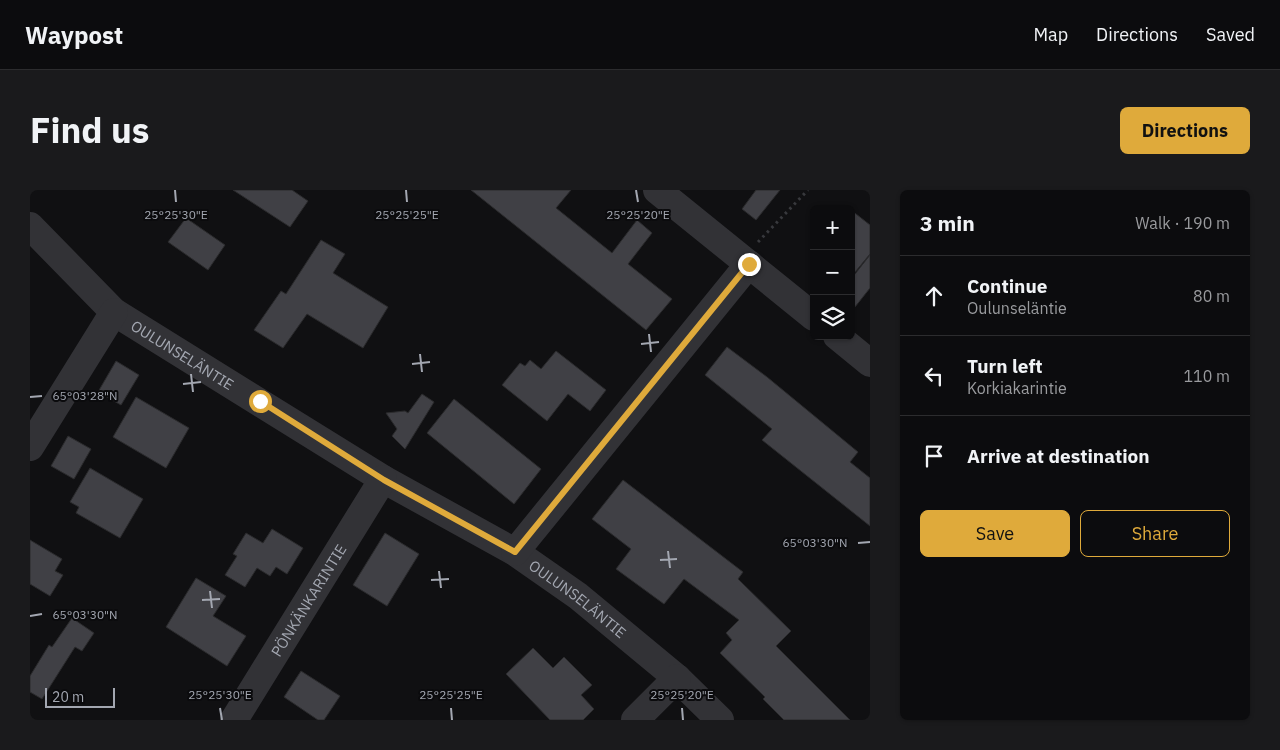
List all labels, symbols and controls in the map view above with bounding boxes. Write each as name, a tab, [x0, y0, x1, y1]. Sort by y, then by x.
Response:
text: Waypost	[25, 19, 123, 51]
text: Map	[1033, 23, 1068, 46]
text: Directions	[1096, 23, 1178, 46]
text: Saved	[1206, 23, 1255, 46]
text: Find us	[30, 107, 149, 153]
button: Directions	[1120, 107, 1250, 154]
map controls	[810, 205, 855, 340]
button: +	[810, 205, 855, 250]
text: 25°25'30"E	[144, 207, 208, 222]
text: 25°25'25"E	[375, 207, 439, 222]
text: 25°25'20"E	[606, 207, 670, 222]
text: 3 min	[920, 209, 975, 237]
text: Walk · 190 m	[1135, 213, 1230, 233]
button: −	[810, 250, 855, 295]
route end	[738, 253, 761, 276]
text: Continue	[967, 274, 1047, 298]
icon: ahead	[920, 282, 948, 310]
text: 80 m	[1193, 286, 1230, 306]
button: layers	[810, 295, 855, 340]
text: Oulunseläntie	[967, 298, 1067, 318]
street label: OULUNSELÄNTIE	[128, 316, 238, 394]
text: Turn left	[967, 354, 1043, 378]
icon: left	[920, 362, 948, 390]
text: 110 m	[1183, 366, 1230, 386]
text: Korkiakarintie	[967, 378, 1067, 398]
text: 65°03'28"N	[52, 388, 118, 403]
route start	[249, 390, 272, 413]
icon: arrive	[920, 442, 948, 470]
text: Arrive at destination	[967, 444, 1150, 468]
button: Save	[920, 510, 1070, 557]
button: Share	[1080, 510, 1230, 557]
text: 65°03'30"N	[782, 535, 848, 550]
street label: PÖNKÄNKARINTIE	[266, 540, 350, 660]
street label: OULUNSELÄNTIE	[526, 555, 630, 642]
text: 65°03'30"N	[52, 607, 118, 622]
scale bar	[45, 685, 115, 708]
text: 25°25'30"E	[188, 687, 252, 702]
text: 25°25'25"E	[419, 687, 483, 702]
text: 25°25'20"E	[650, 687, 714, 702]
text: 20 m	[52, 688, 84, 706]

